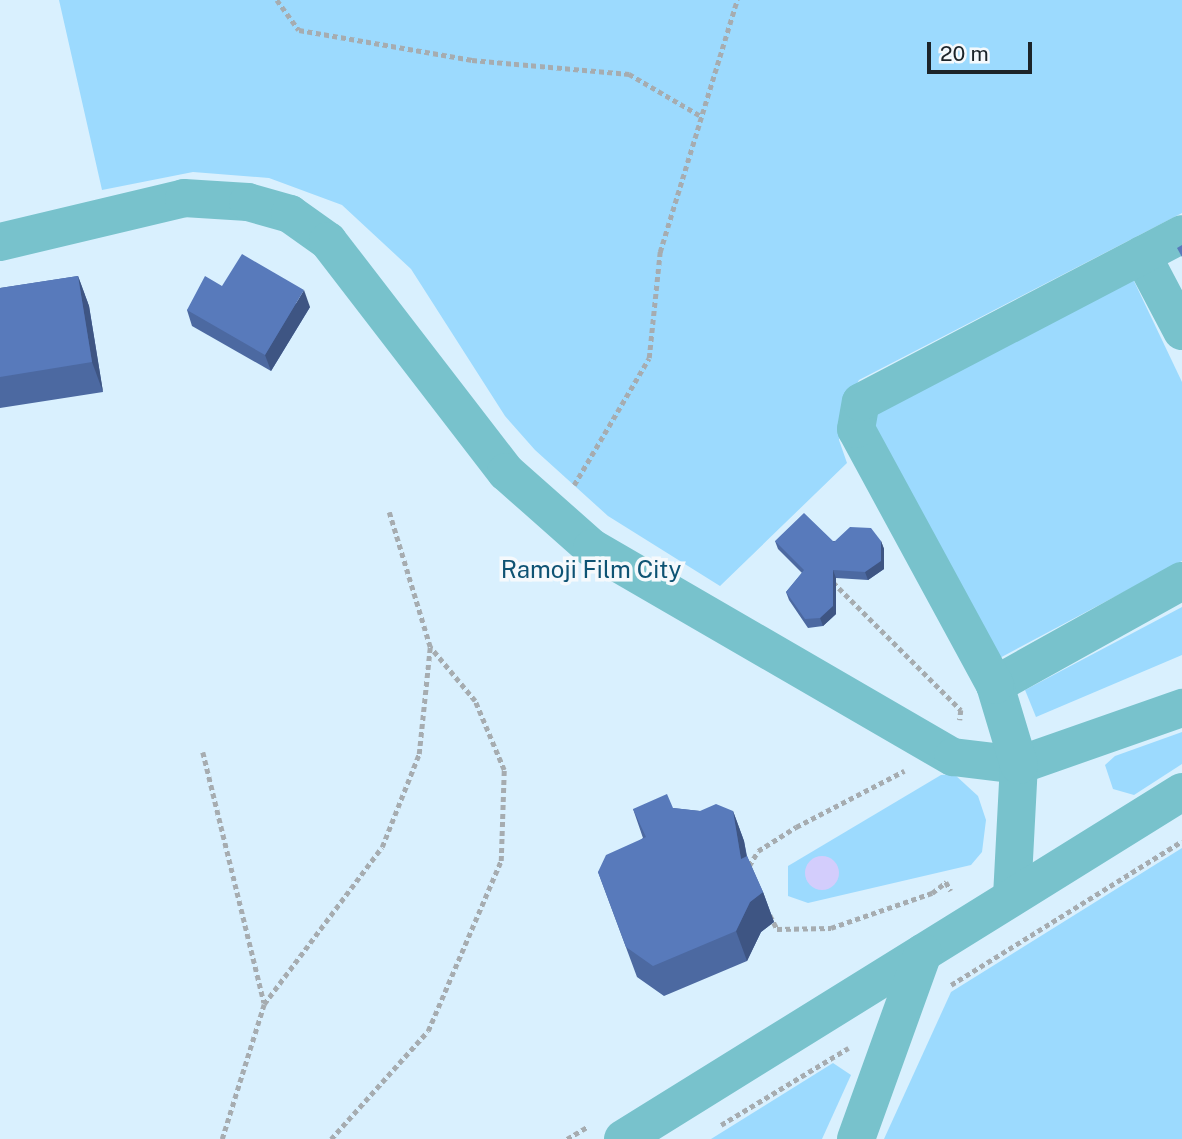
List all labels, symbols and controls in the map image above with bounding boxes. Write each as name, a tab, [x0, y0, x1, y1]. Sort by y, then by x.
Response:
scale bar	[930, 28, 1035, 72]
text: 20 m	[940, 41, 989, 66]
park label: Ramoji Film City	[501, 556, 681, 584]

